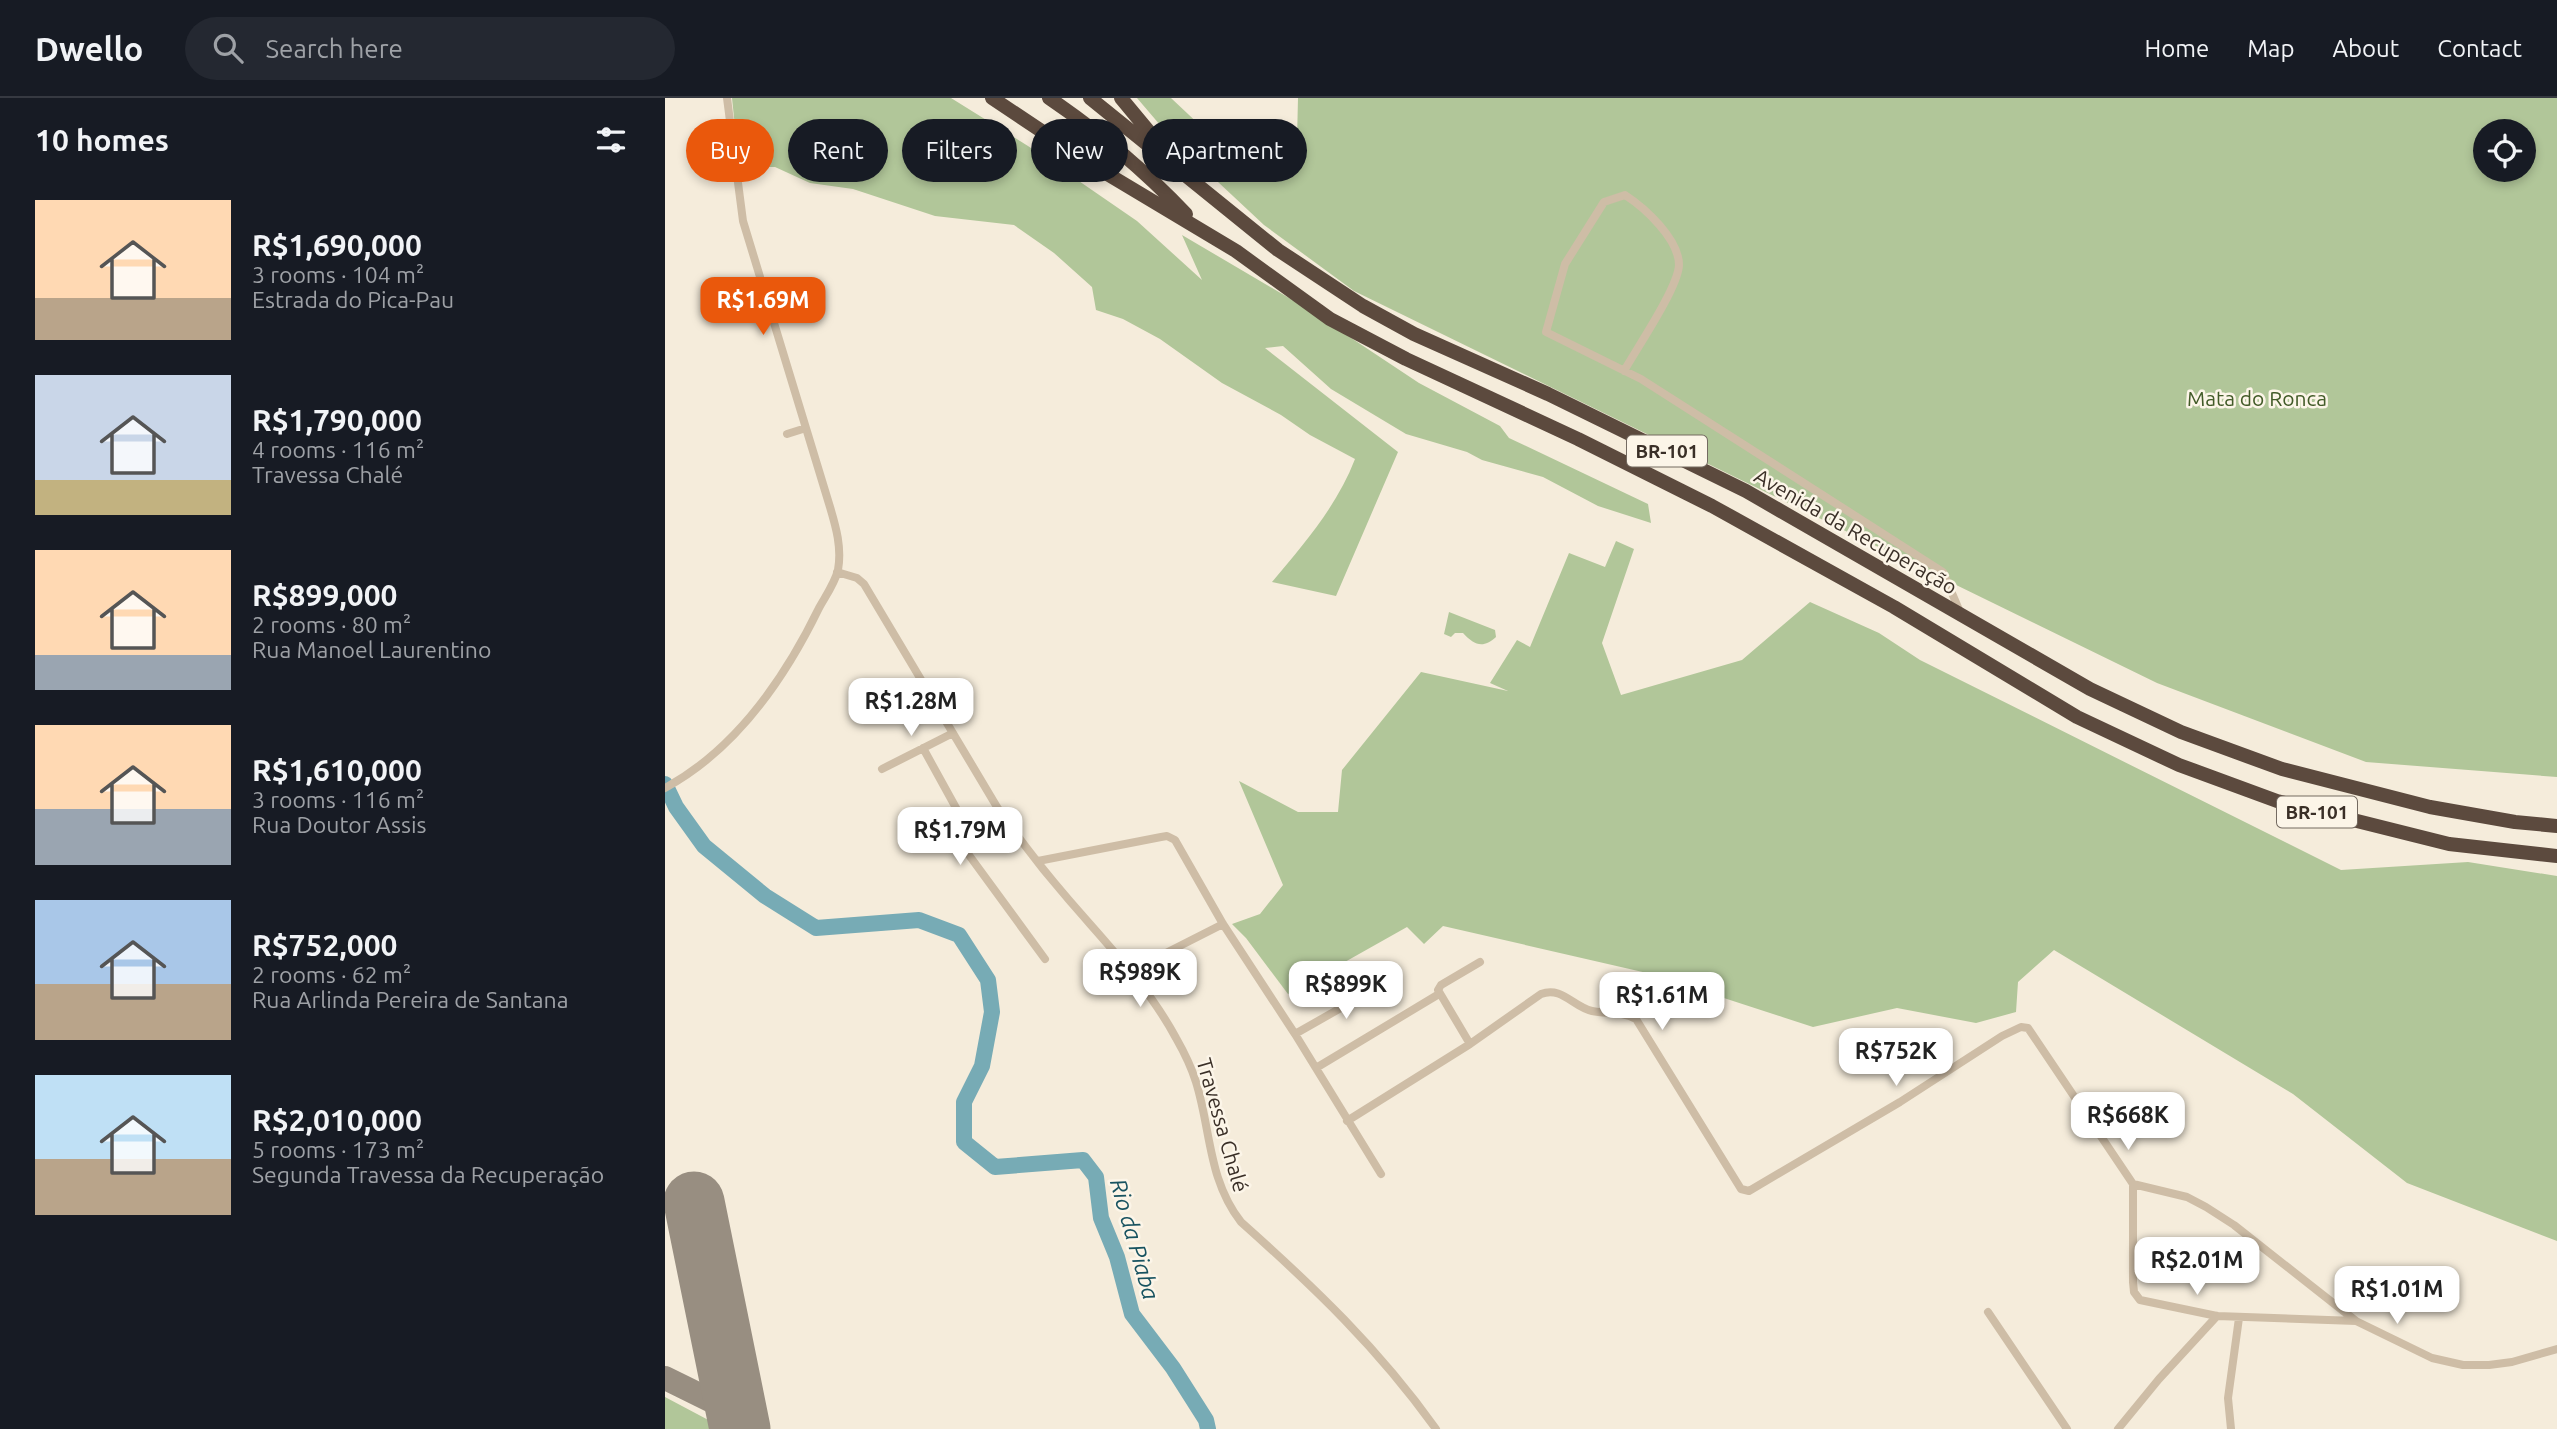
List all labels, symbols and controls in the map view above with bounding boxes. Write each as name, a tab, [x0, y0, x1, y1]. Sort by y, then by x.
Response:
search box	[185, 17, 675, 80]
icon: search	[209, 29, 247, 67]
text: Dwello	[35, 30, 143, 67]
text: Search here	[265, 34, 403, 63]
text: Home	[2144, 35, 2209, 62]
text: Map	[2247, 35, 2294, 62]
text: About	[2332, 35, 2399, 62]
text: Contact	[2437, 35, 2522, 62]
chip: Buy	[686, 119, 774, 182]
chip: Rent	[788, 119, 888, 182]
chip: Filters	[902, 119, 1017, 182]
chip: New	[1031, 119, 1128, 182]
chip: Apartment	[1142, 119, 1307, 182]
map controls	[2473, 119, 2536, 182]
button: locate	[2473, 119, 2536, 182]
icon: filters	[592, 121, 630, 159]
text: 10 homes	[35, 123, 169, 157]
icon: home	[91, 228, 175, 312]
text: R$1,690,000	[252, 228, 422, 262]
text: 3 rooms · 104 m²	[252, 262, 424, 287]
pin: R$1.69M	[698, 278, 828, 337]
text: Estrada do Pica-Pau	[252, 287, 454, 312]
text: R$1.69M	[716, 287, 810, 312]
park label: Mata do Ronca	[2187, 386, 2327, 410]
icon: home	[91, 403, 175, 487]
text: R$1,790,000	[252, 403, 422, 437]
road number: BR-101	[1627, 436, 1707, 466]
text: 4 rooms · 116 m²	[252, 437, 424, 462]
text: Travessa Chalé	[252, 462, 403, 487]
street label: Avenida da Recuperação	[1750, 463, 1962, 599]
icon: home	[91, 578, 175, 662]
text: R$899,000	[252, 578, 398, 612]
text: 2 rooms · 80 m²	[252, 612, 411, 637]
text: Rua Manoel Laurentino	[252, 637, 491, 662]
pin: R$1.28M	[846, 678, 976, 738]
text: R$1.28M	[864, 688, 958, 713]
icon: home	[91, 753, 175, 837]
text: R$1,610,000	[252, 753, 422, 787]
text: 3 rooms · 116 m²	[252, 787, 424, 812]
road number: BR-101	[2277, 796, 2357, 828]
pin: R$1.79M	[895, 808, 1025, 867]
text: Rua Doutor Assis	[252, 812, 427, 837]
text: R$1.79M	[913, 817, 1007, 842]
icon: home	[91, 928, 175, 1012]
text: R$752,000	[252, 928, 398, 962]
pin: R$989K	[1083, 950, 1197, 1009]
text: R$989K	[1099, 959, 1181, 984]
text: 2 rooms · 62 m²	[252, 962, 411, 987]
pin: R$899K	[1289, 962, 1403, 1021]
text: R$899K	[1305, 971, 1387, 996]
pin: R$1.61M	[1597, 972, 1727, 1032]
text: R$1.61M	[1615, 982, 1709, 1007]
text: Rua Arlinda Pereira de Santana	[252, 987, 568, 1012]
pin: R$752K	[1839, 1028, 1953, 1088]
text: R$752K	[1855, 1038, 1937, 1063]
street label: Travessa Chalé	[1192, 1055, 1254, 1195]
pin: R$668K	[2071, 1093, 2185, 1152]
text: R$668K	[2087, 1102, 2169, 1127]
icon: home	[91, 1103, 175, 1187]
text: R$2,010,000	[252, 1103, 422, 1137]
text: 5 rooms · 173 m²	[252, 1137, 424, 1162]
text: Segunda Travessa da Recuperação	[252, 1162, 604, 1187]
water label: Rio da Piaba	[1106, 1176, 1164, 1302]
pin: R$2.01M	[2132, 1238, 2262, 1297]
text: R$2.01M	[2150, 1247, 2244, 1272]
pin: R$1.01M	[2332, 1266, 2462, 1326]
text: R$1.01M	[2350, 1276, 2444, 1301]

